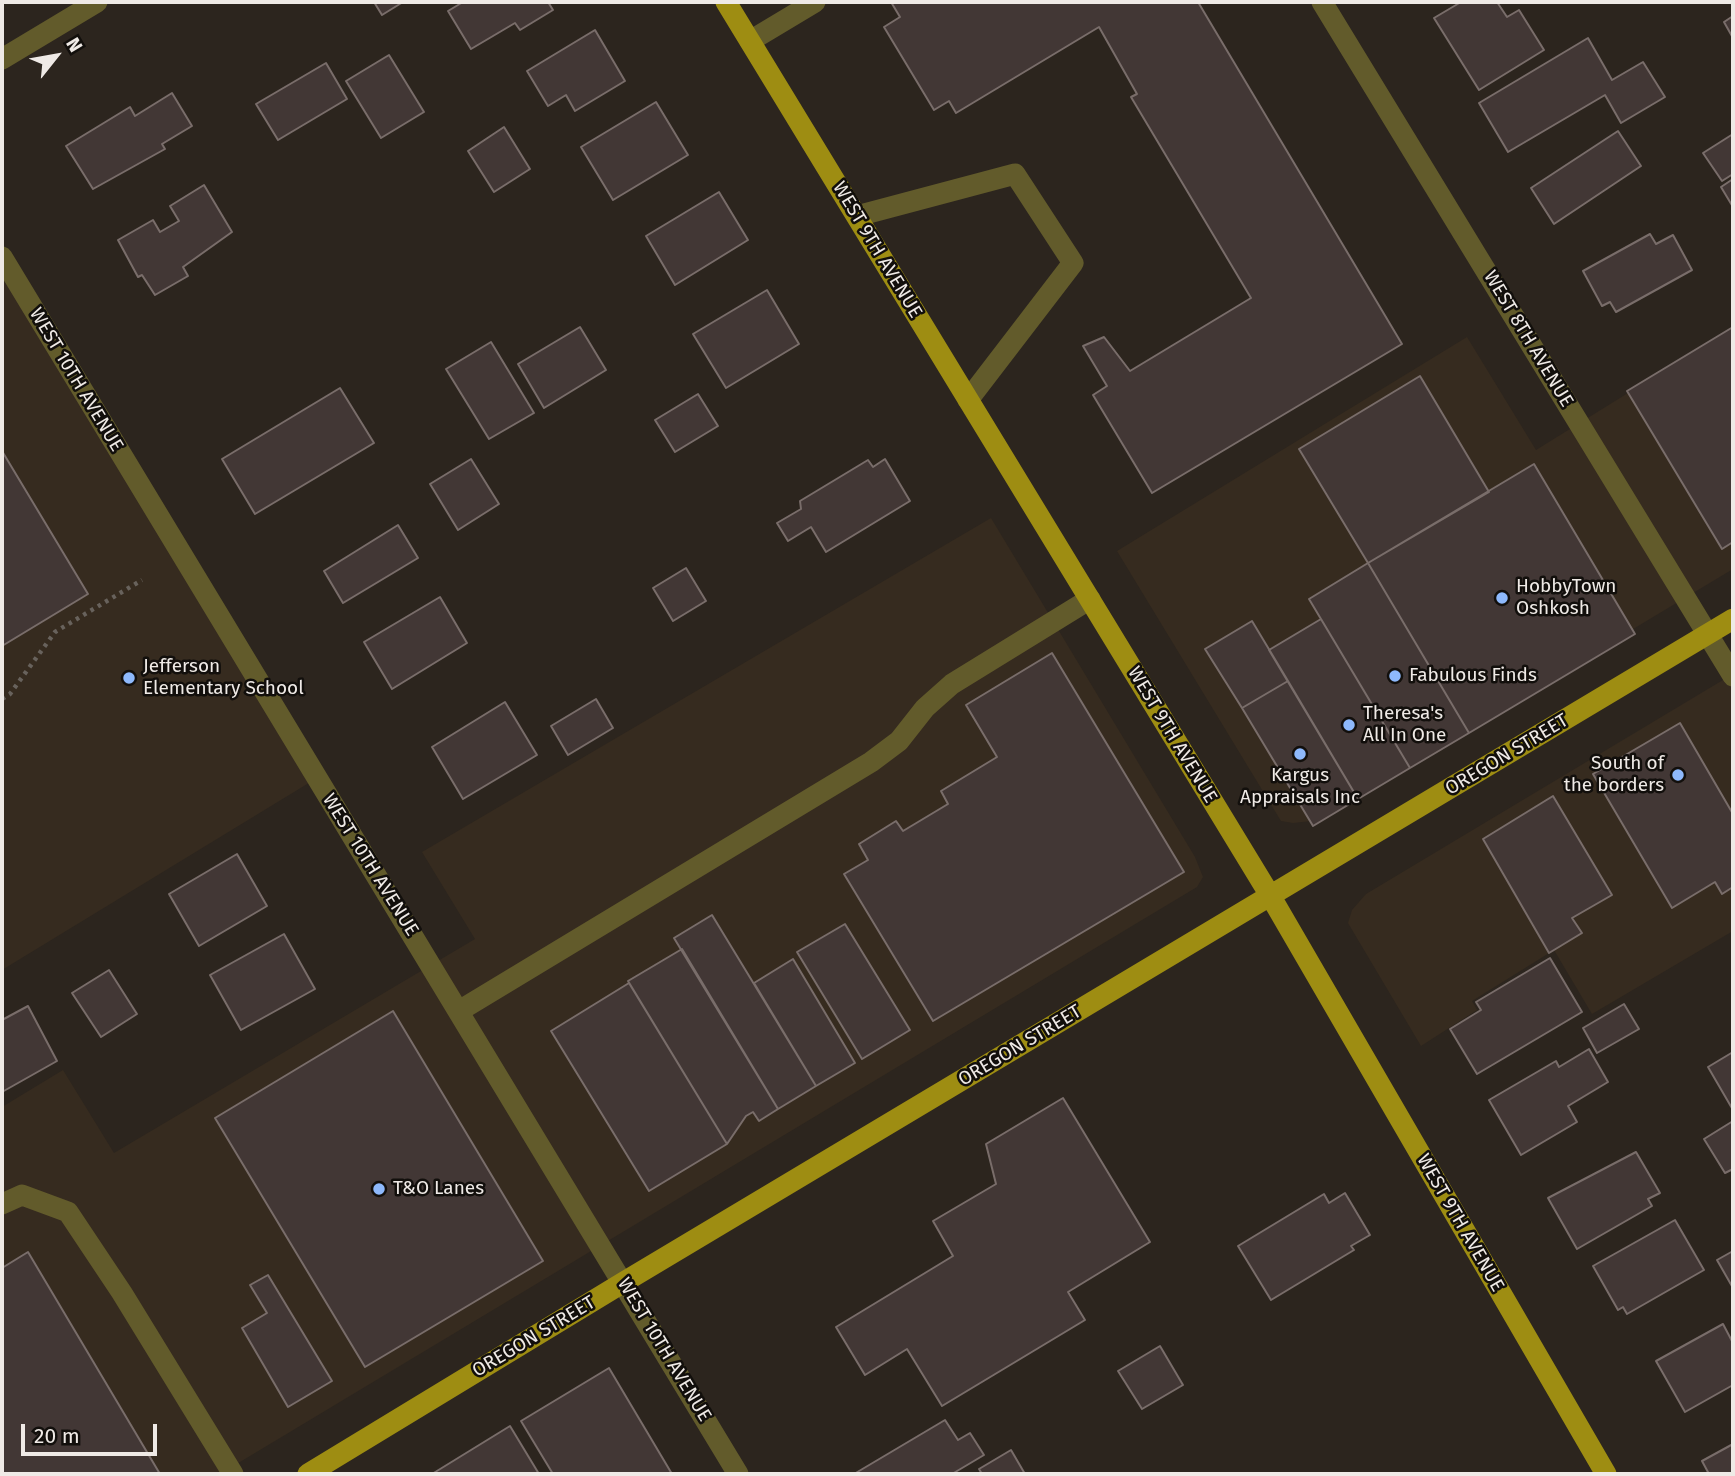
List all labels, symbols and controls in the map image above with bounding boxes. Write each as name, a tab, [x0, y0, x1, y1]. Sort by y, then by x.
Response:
north arrow	[21, 21, 91, 91]
text: N	[61, 34, 88, 56]
street label: WEST 9TH AVENUE	[827, 178, 927, 322]
street label: WEST 8TH AVENUE	[1478, 267, 1578, 411]
street label: WEST 10TH AVENUE	[24, 304, 128, 456]
place label: HobbyTown Oshkosh	[1516, 576, 1616, 620]
marker: HobbyTown Oshkosh	[1494, 590, 1510, 606]
place label: Jefferson Elementary School	[143, 656, 304, 700]
street label: WEST 9TH AVENUE	[1122, 663, 1222, 807]
place label: Fabulous Finds	[1409, 665, 1537, 687]
marker: Fabulous Finds	[1387, 668, 1403, 684]
marker: Jefferson Elementary School	[121, 670, 137, 686]
place label: Theresa's All In One	[1363, 703, 1446, 747]
street label: OREGON STREET	[1441, 709, 1573, 801]
marker: Theresa's All In One	[1341, 717, 1357, 733]
marker: Kargus Appraisals Inc	[1292, 746, 1308, 762]
place label: South of the borders	[1564, 753, 1664, 797]
place label: Kargus Appraisals Inc	[1240, 765, 1360, 809]
marker: South of the borders	[1670, 767, 1686, 783]
street label: WEST 10TH AVENUE	[317, 790, 423, 940]
street label: OREGON STREET	[954, 1000, 1086, 1092]
street label: WEST 9TH AVENUE	[1411, 1150, 1509, 1296]
place label: T&O Lanes	[393, 1178, 484, 1200]
marker: T&O Lanes	[371, 1181, 387, 1197]
street label: WEST 10TH AVENUE	[612, 1274, 716, 1426]
street label: OREGON STREET	[468, 1291, 600, 1383]
scale bar	[24, 1410, 161, 1454]
text: 20 m	[34, 1423, 80, 1449]

